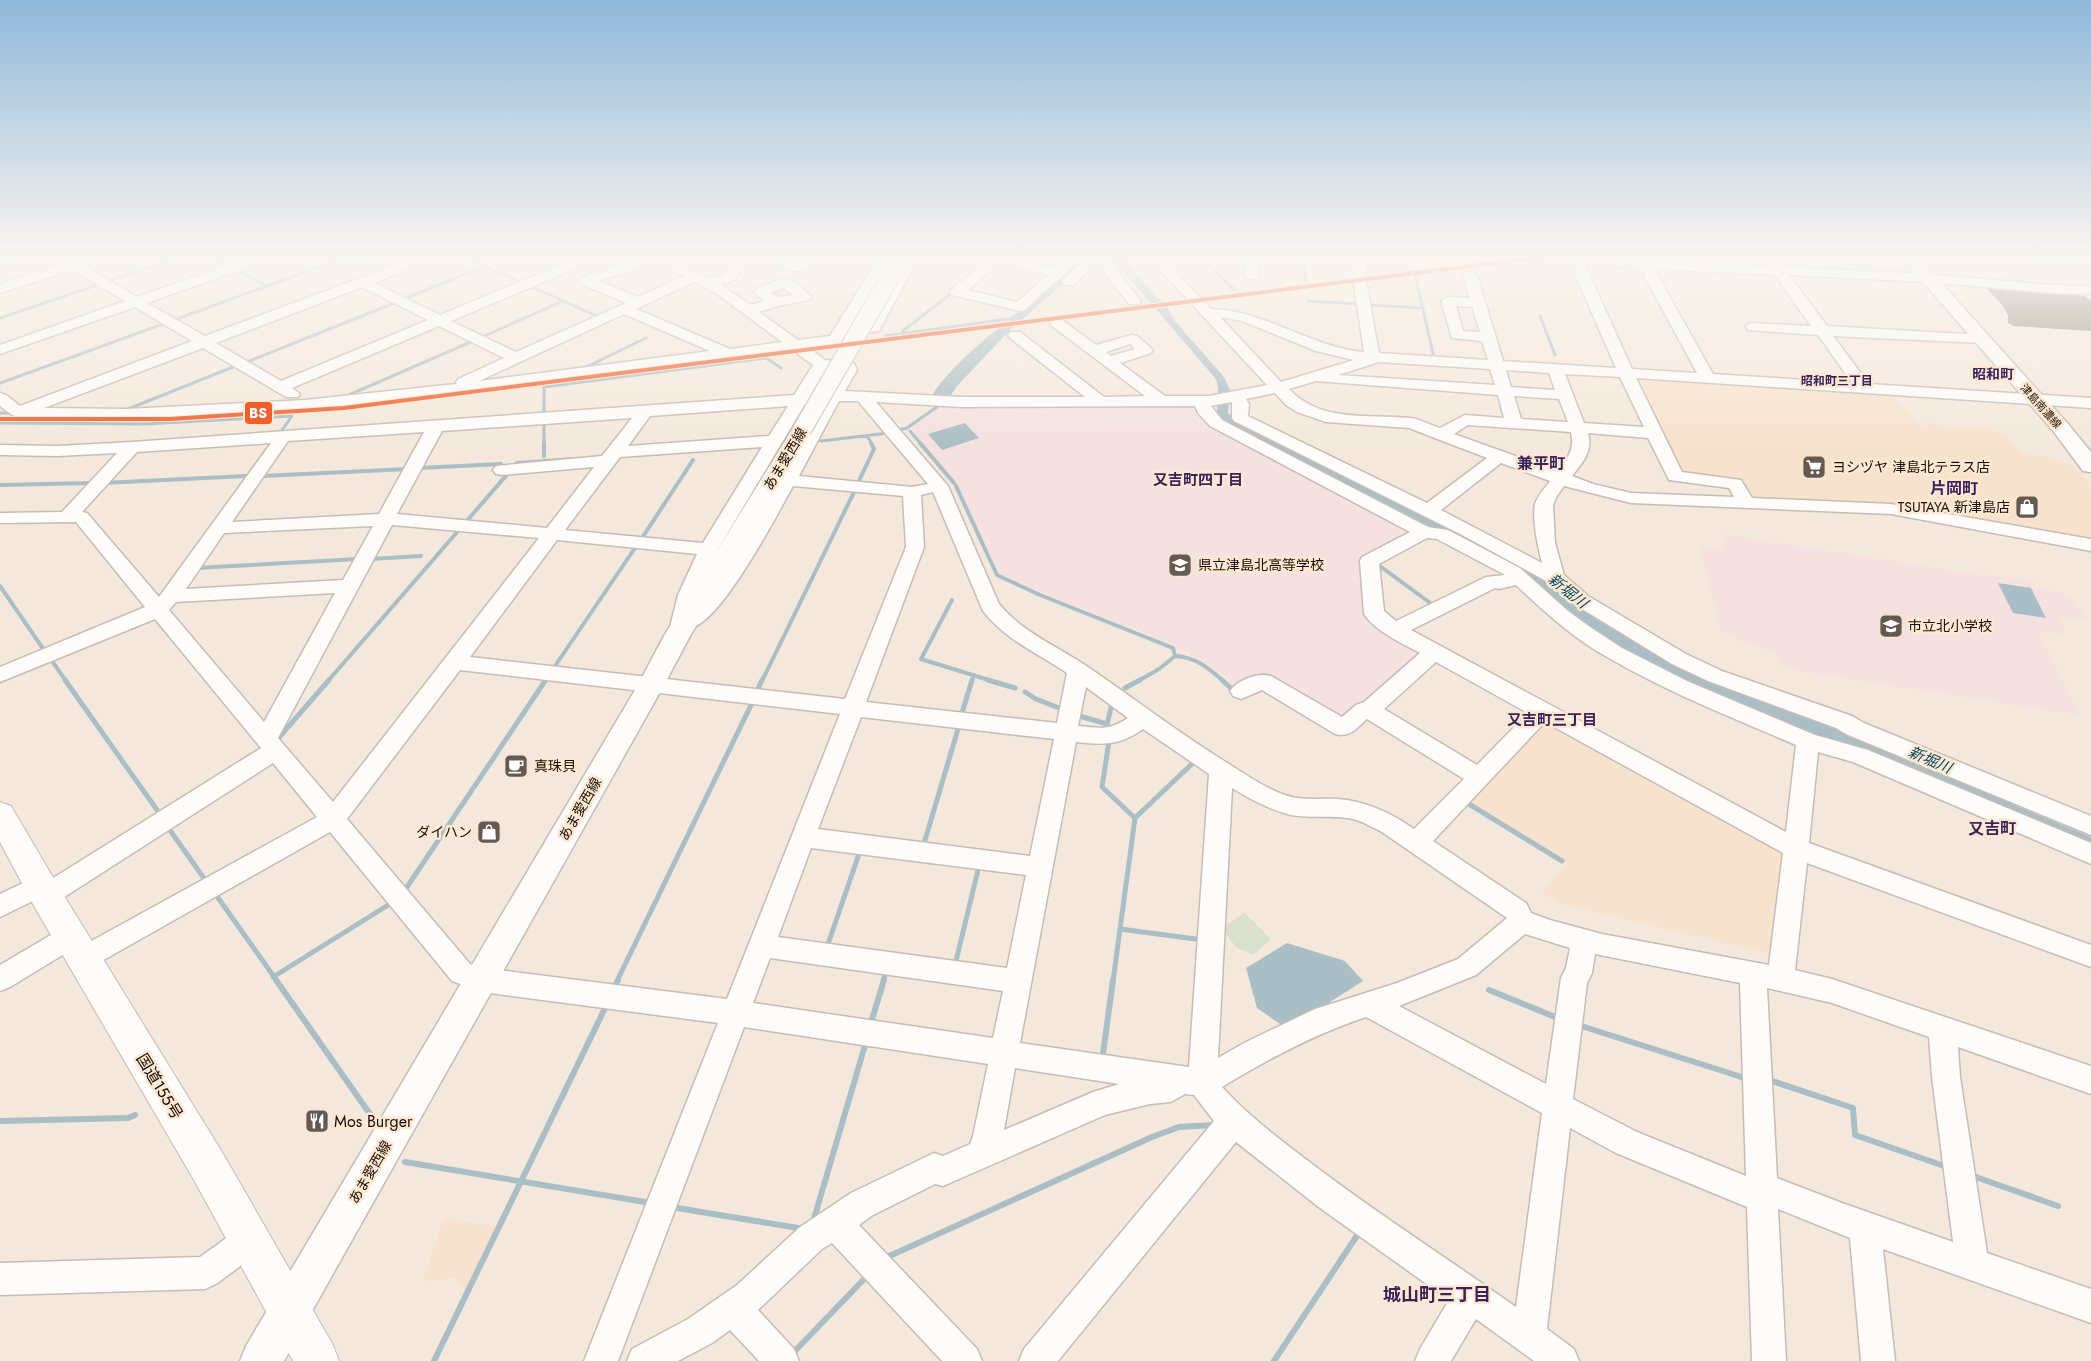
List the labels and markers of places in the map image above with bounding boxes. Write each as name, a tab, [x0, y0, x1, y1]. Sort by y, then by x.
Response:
supermarket icon: ヨシヅヤ 津島北テラス店	[1801, 454, 1827, 480]
place label: ヨシヅヤ 津島北テラス店	[1832, 457, 1990, 477]
shop icon: TSUTAYA 新津島店	[2014, 494, 2040, 520]
place label: TSUTAYA 新津島店	[1898, 497, 2010, 517]
school or university icon: 県立津島北高等学校	[1167, 552, 1193, 578]
place label: 県立津島北高等学校	[1198, 555, 1324, 575]
school or university icon: 市立北小学校	[1878, 613, 1904, 639]
place label: 市立北小学校	[1908, 616, 1992, 636]
cafe icon: 真珠貝	[503, 753, 529, 779]
place label: 真珠貝	[534, 756, 576, 776]
shop icon: ダイハン	[476, 819, 502, 845]
place label: ダイハン	[416, 822, 472, 842]
restaurant icon: Mos Burger	[304, 1108, 330, 1134]
place label: Mos Burger	[334, 1110, 413, 1133]

